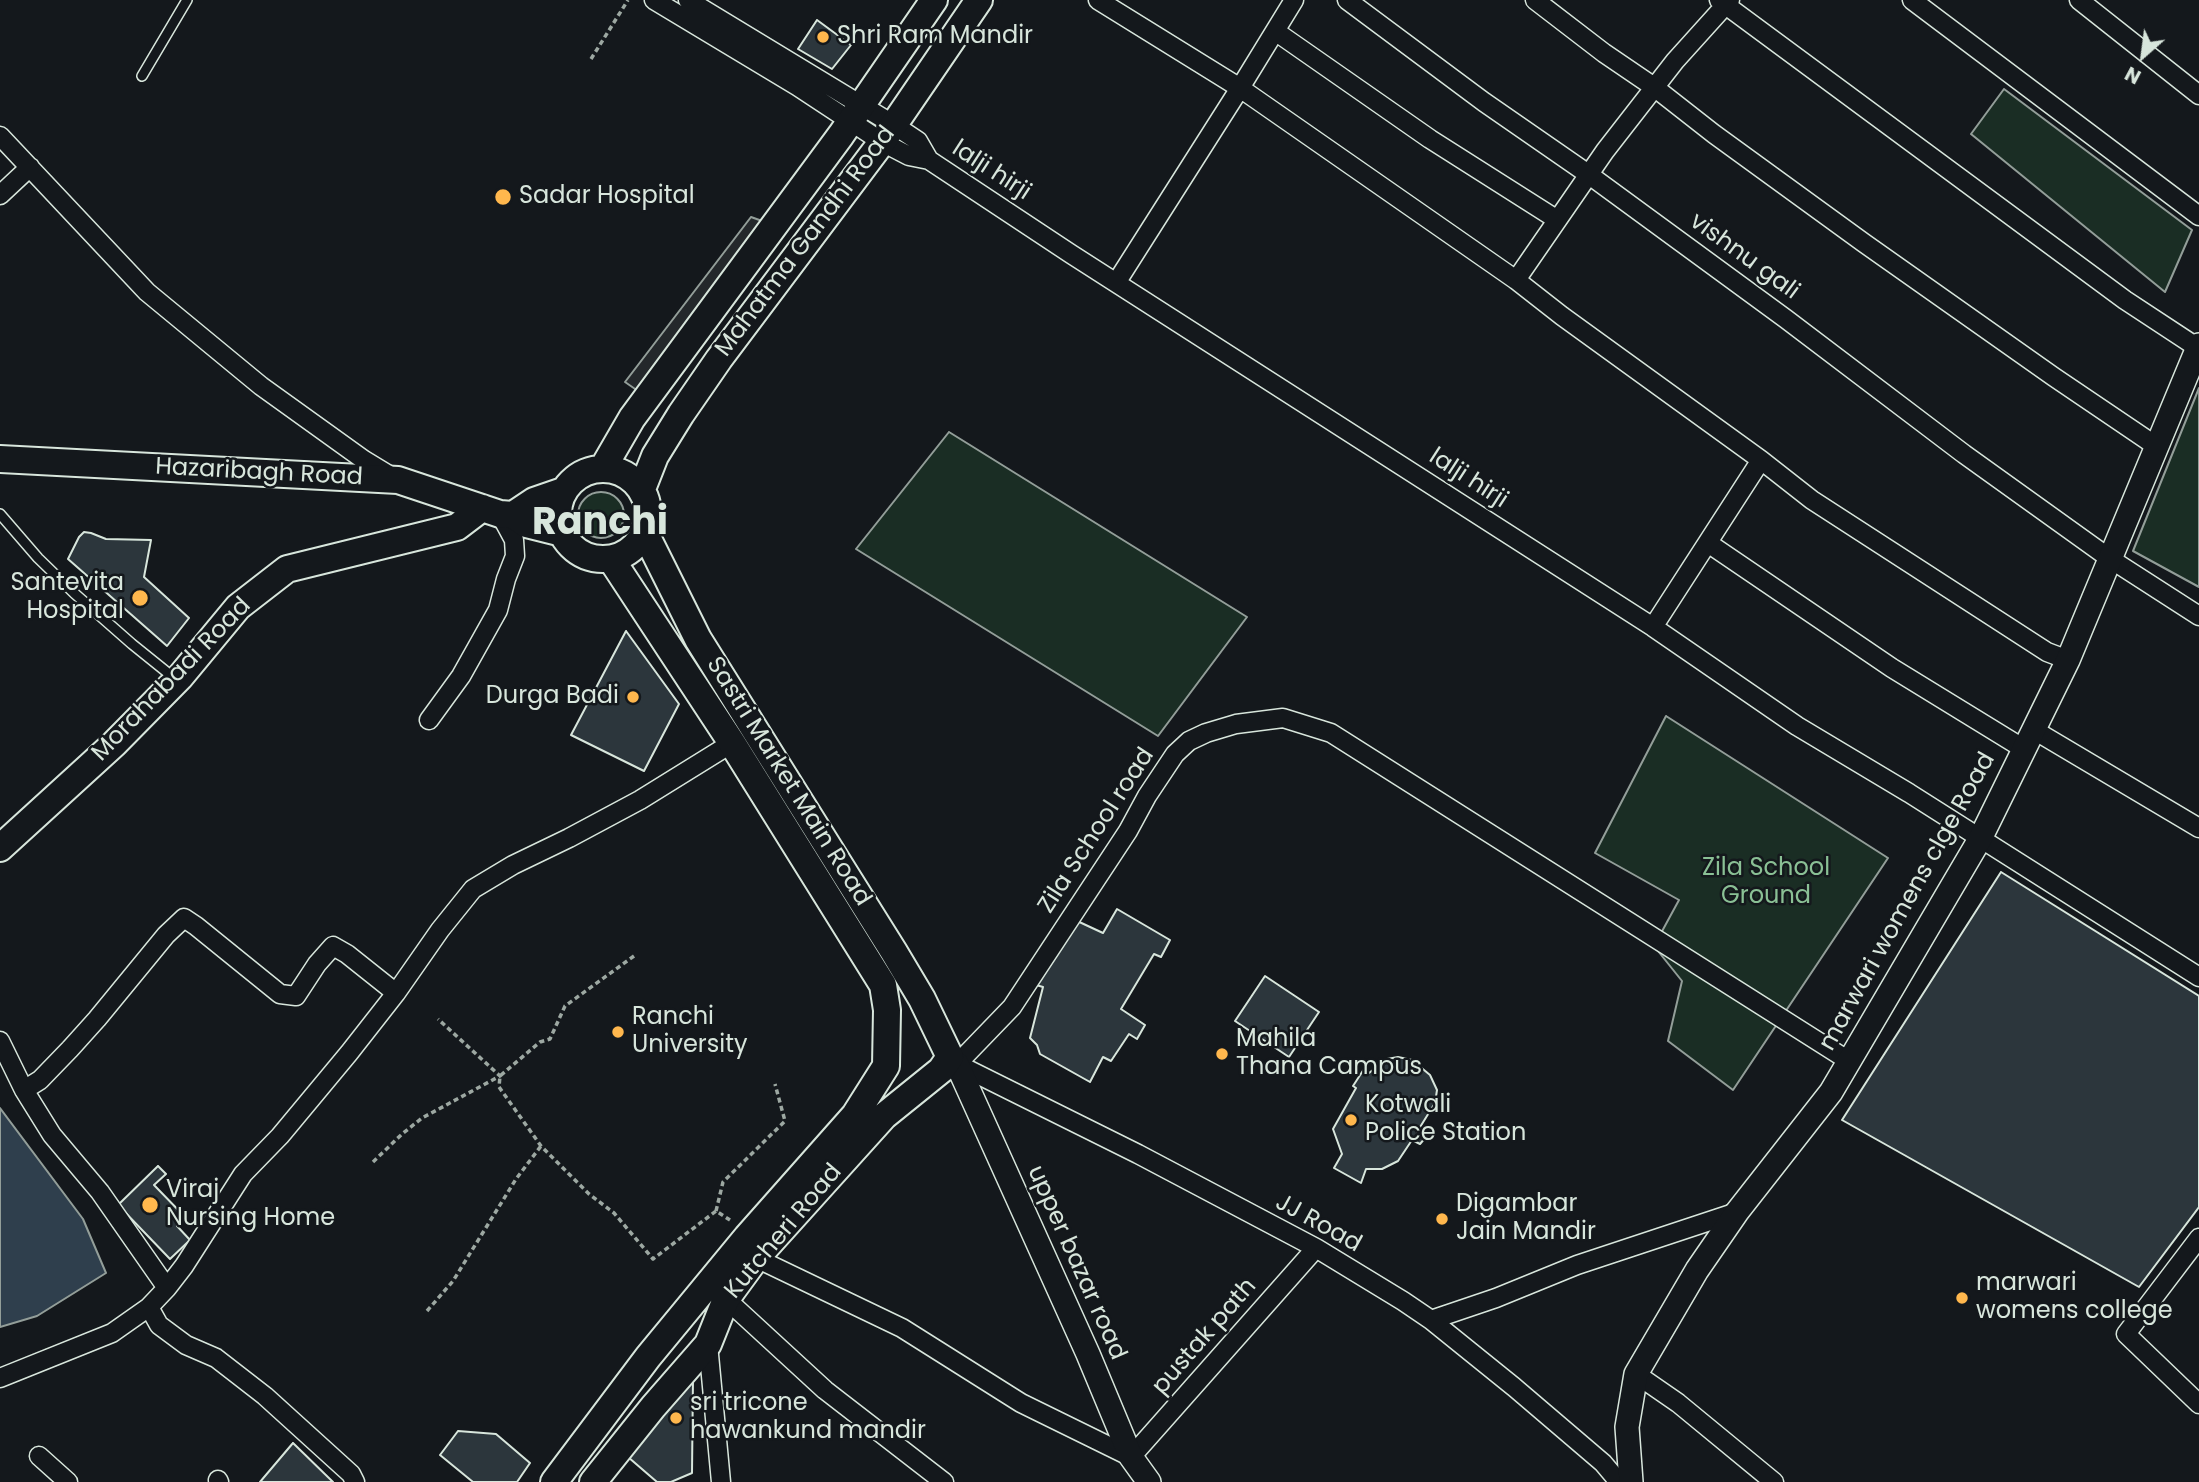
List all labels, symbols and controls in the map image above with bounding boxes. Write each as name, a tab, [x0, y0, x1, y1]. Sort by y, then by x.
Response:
north arrow	[2108, 21, 2178, 91]
place label: Shri Ram Mandir	[837, 23, 1033, 51]
marker: Shri Ram Mandir	[815, 29, 831, 45]
text: N	[2120, 60, 2146, 90]
street label: Mahatma Gandhi Road	[710, 121, 902, 363]
street label: lalji hirji	[946, 135, 1036, 207]
place label: Sadar Hospital	[519, 183, 695, 211]
marker: Sadar Hospital	[493, 187, 513, 207]
street label: vishnu gali	[1683, 208, 1805, 306]
street label: lalji hirji	[1423, 443, 1513, 515]
street label: Hazaribagh Road	[155, 453, 363, 493]
district label: Ranchi	[532, 501, 668, 547]
place label: Santevita Hospital	[10, 570, 124, 626]
marker: Santevita Hospital	[130, 588, 150, 608]
street label: Morahabadi Road	[87, 592, 257, 768]
street label: Sastri Market Main Road	[699, 652, 877, 912]
place label: Durga Badi	[486, 683, 619, 711]
marker: Durga Badi	[625, 689, 641, 705]
street label: Zila School road	[1033, 743, 1161, 919]
street label: marwari womens clge Road	[1814, 748, 2002, 1056]
park label: Zila School Ground	[1702, 855, 1830, 911]
place label: Ranchi University	[632, 1004, 747, 1060]
marker: Ranchi University	[610, 1024, 626, 1040]
place label: Mahila Thana Campus	[1236, 1026, 1422, 1082]
marker: Mahila Thana Campus	[1214, 1046, 1230, 1062]
place label: Kotwali Police Station	[1365, 1092, 1526, 1148]
marker: Kotwali Police Station	[1343, 1112, 1359, 1128]
street label: Kutcheri Road	[719, 1159, 849, 1305]
street label: upper bazar road	[1020, 1161, 1132, 1365]
place label: Viraj Nursing Home	[166, 1177, 335, 1233]
street label: JJ Road	[1270, 1189, 1366, 1259]
place label: Digambar Jain Mandir	[1456, 1191, 1596, 1247]
marker: Viraj Nursing Home	[140, 1195, 160, 1215]
marker: Digambar Jain Mandir	[1434, 1211, 1450, 1227]
place label: marwari womens college	[1976, 1270, 2173, 1326]
street label: pustak path	[1147, 1273, 1263, 1401]
marker: marwari womens college	[1954, 1290, 1970, 1306]
place label: sri tricone hawankund mandir	[690, 1390, 926, 1446]
marker: sri tricone hawankund mandir	[668, 1410, 684, 1426]

